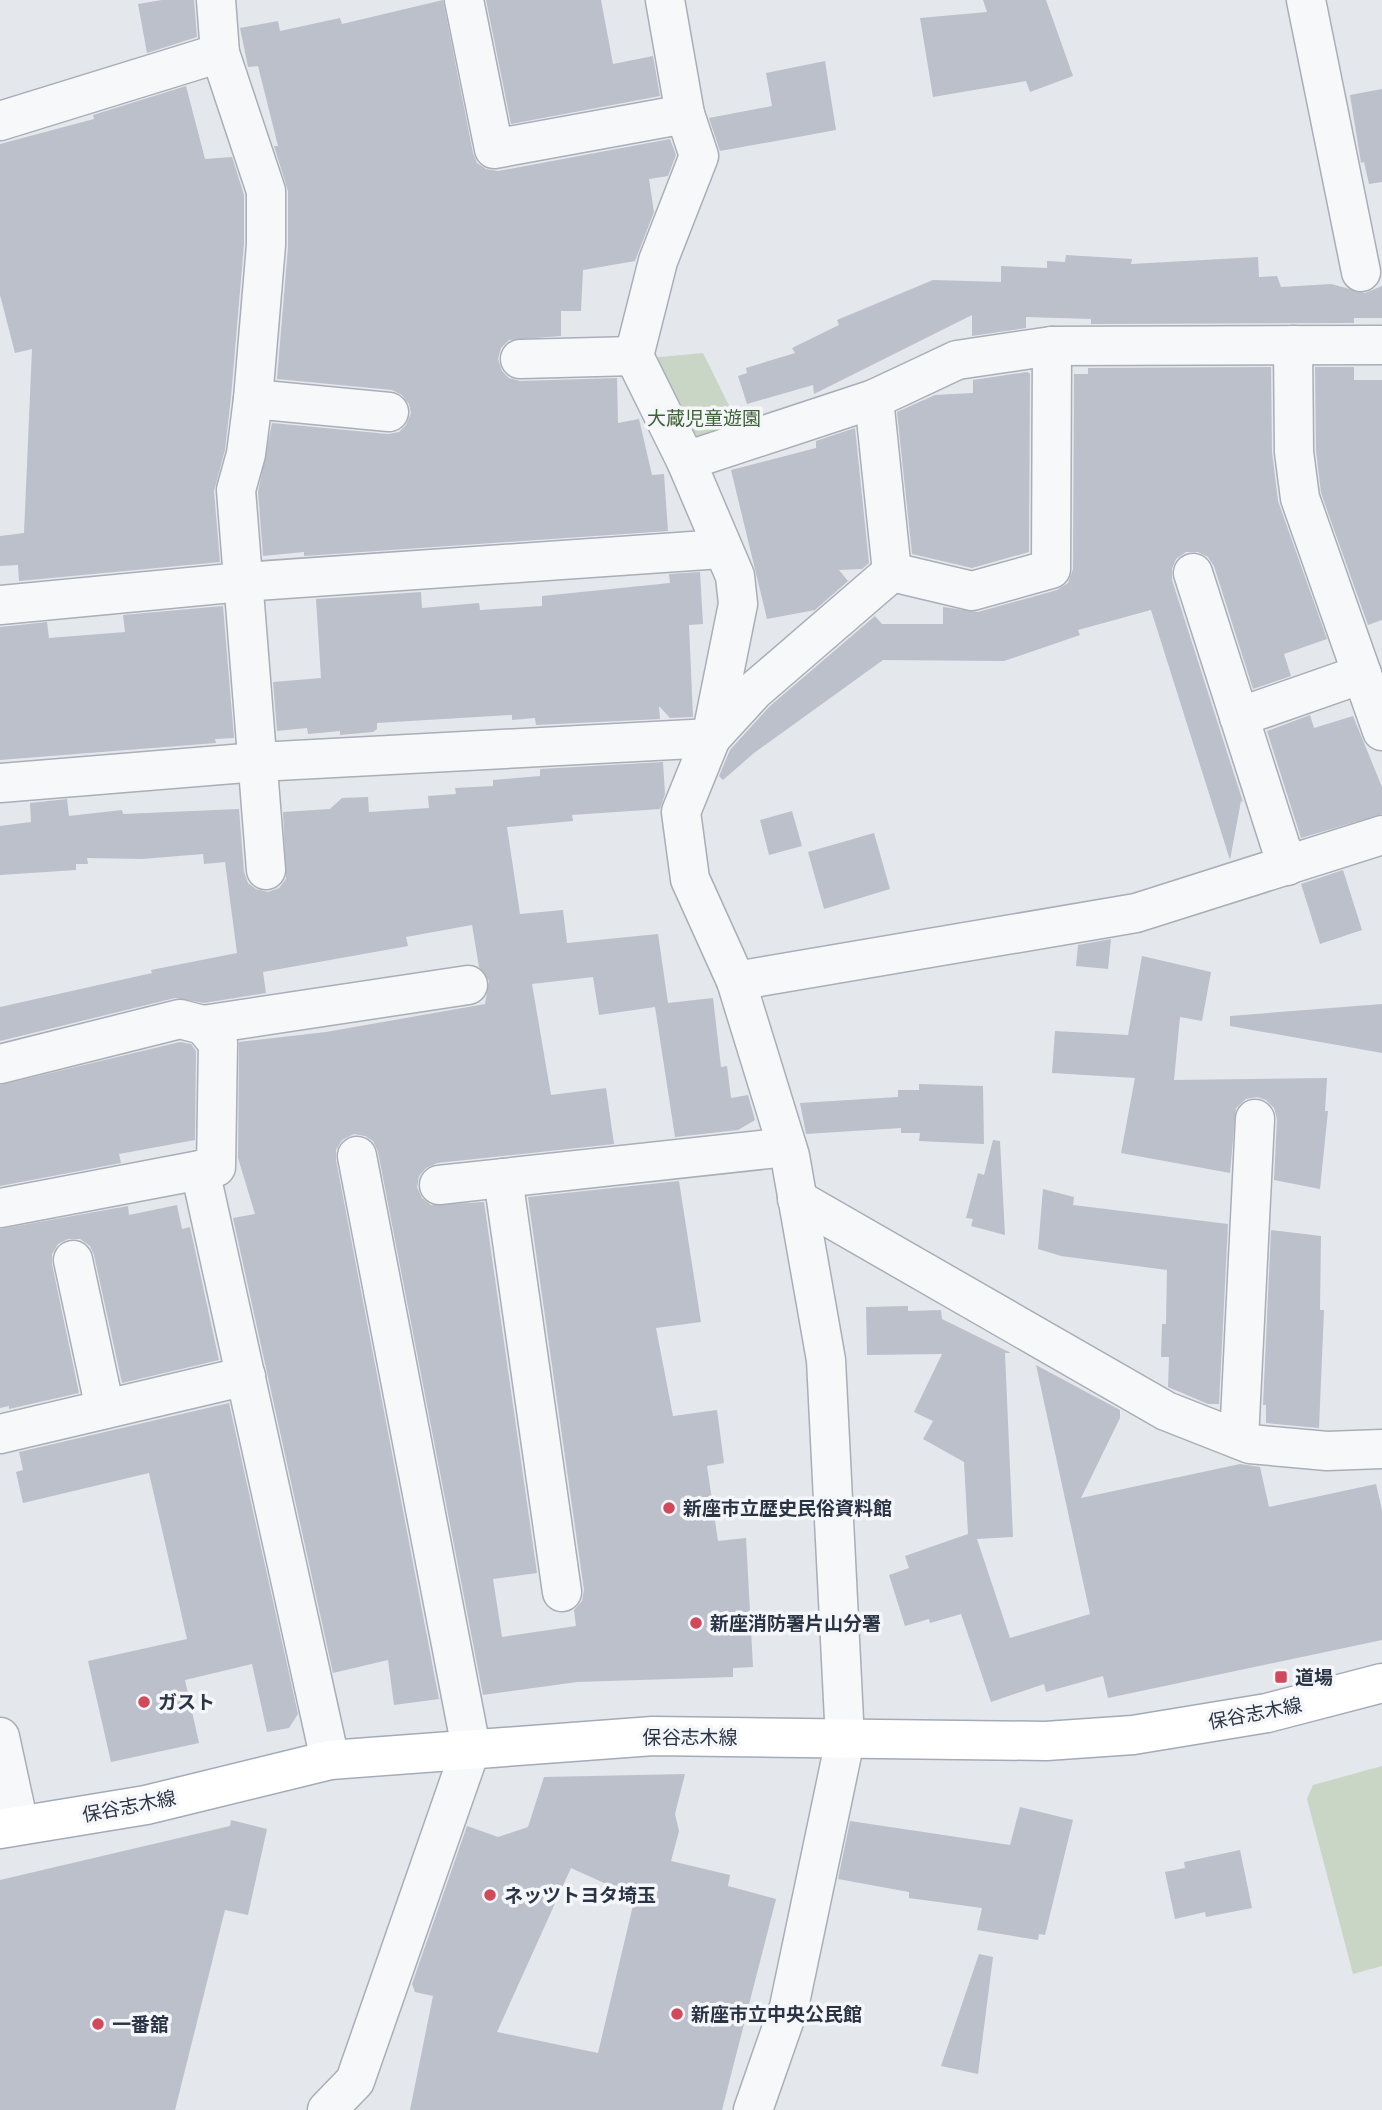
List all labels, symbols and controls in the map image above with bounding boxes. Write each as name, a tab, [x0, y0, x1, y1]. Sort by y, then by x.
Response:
park label: 大蔵児童遊園	[647, 406, 761, 430]
place label: 新座市立歴史民俗資料館	[683, 1496, 892, 1520]
marker: 新座市立歴史民俗資料館	[661, 1500, 677, 1516]
place label: 新座消防署片山分署	[710, 1611, 881, 1635]
marker: 新座消防署片山分署	[688, 1615, 704, 1631]
place label: 道場	[1295, 1665, 1333, 1689]
marker: 道場	[1273, 1669, 1289, 1685]
place label: ガスト	[158, 1690, 215, 1714]
street label: 保谷志木線	[1206, 1692, 1304, 1734]
marker: ガスト	[136, 1694, 152, 1710]
street label: 保谷志木線	[642, 1725, 738, 1749]
street label: 保谷志木線	[80, 1785, 178, 1827]
place label: ネッツトヨタ埼玉	[504, 1883, 656, 1907]
marker: ネッツトヨタ埼玉	[482, 1887, 498, 1903]
place label: 新座市立中央公民館	[691, 2002, 862, 2026]
marker: 新座市立中央公民館	[669, 2006, 685, 2022]
place label: 一番舘	[112, 2012, 169, 2036]
marker: 一番舘	[90, 2016, 106, 2032]

